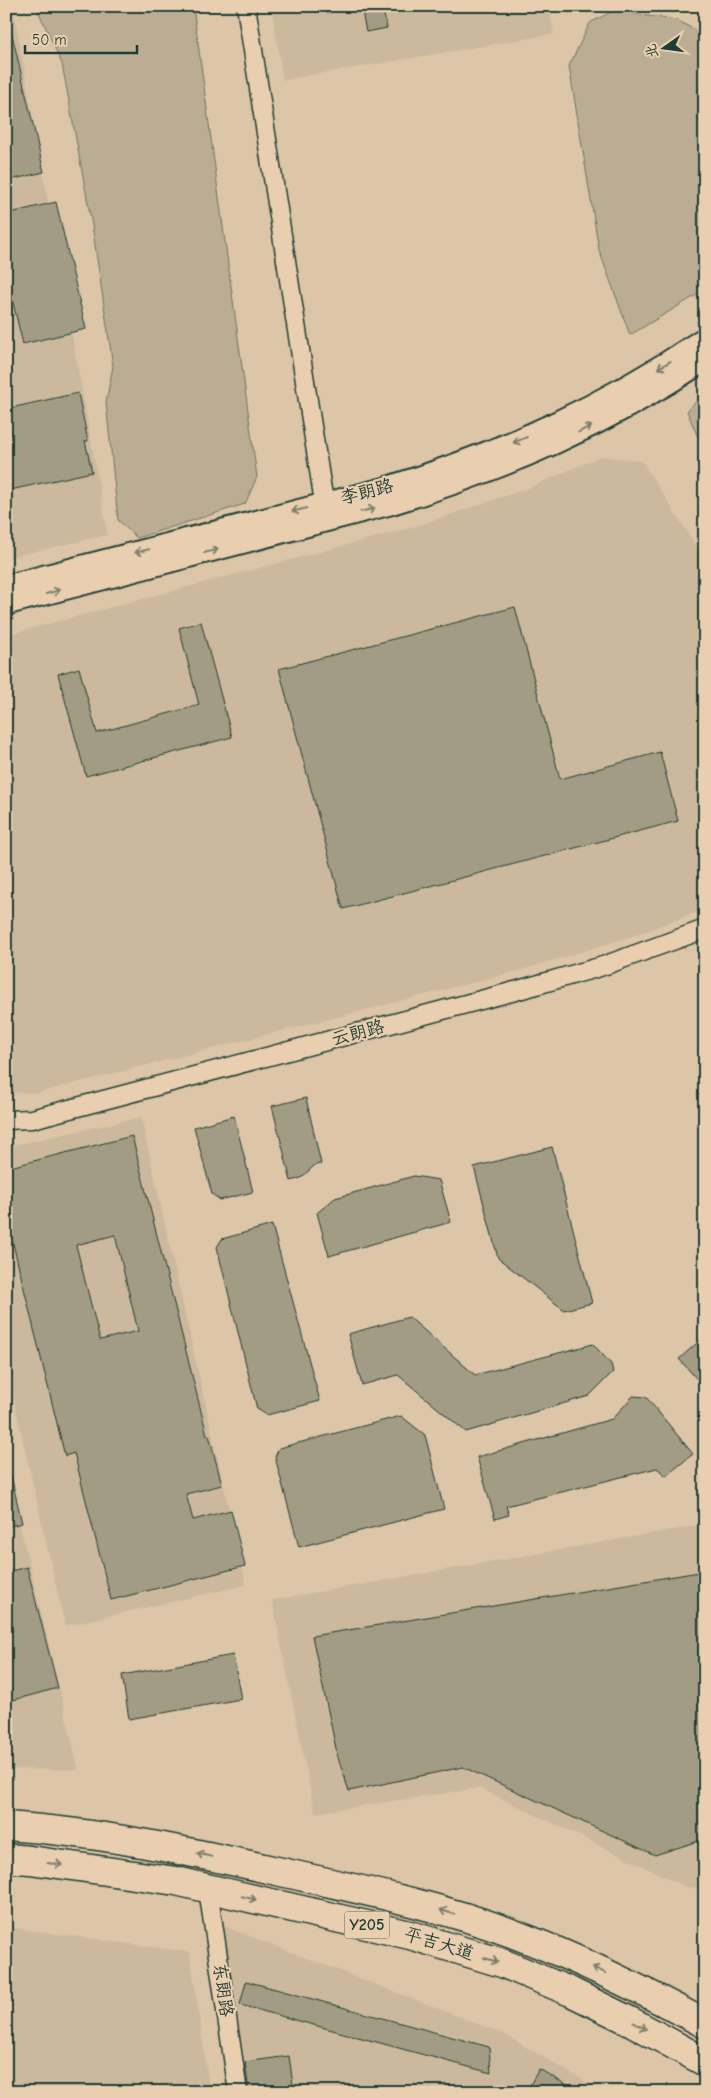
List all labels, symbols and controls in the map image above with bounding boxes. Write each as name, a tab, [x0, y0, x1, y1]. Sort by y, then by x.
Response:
scale bar	[25, 22, 138, 54]
north arrow	[638, 22, 688, 72]
text: 50 m	[32, 31, 67, 49]
text: 北	[642, 42, 662, 60]
one-way arrow	[658, 360, 672, 370]
one-way arrow	[578, 424, 593, 434]
one-way arrow	[513, 436, 528, 445]
street label: 李朗路	[338, 475, 396, 509]
one-way arrow	[359, 505, 375, 514]
one-way arrow	[291, 506, 307, 515]
one-way arrow	[134, 546, 150, 556]
one-way arrow	[202, 546, 218, 555]
one-way arrow	[45, 587, 61, 596]
street label: 云朗路	[329, 1016, 387, 1050]
one-way arrow	[197, 1849, 213, 1859]
one-way arrow	[46, 1859, 62, 1869]
one-way arrow	[241, 1894, 257, 1903]
one-way arrow	[440, 1907, 456, 1917]
road number: Y205	[344, 1912, 390, 1938]
street label: 平吉大道	[402, 1923, 476, 1965]
one-way arrow	[483, 1956, 498, 1965]
street label: 东朗路	[209, 1962, 237, 2018]
one-way arrow	[592, 1964, 607, 1974]
one-way arrow	[632, 2021, 646, 2031]

